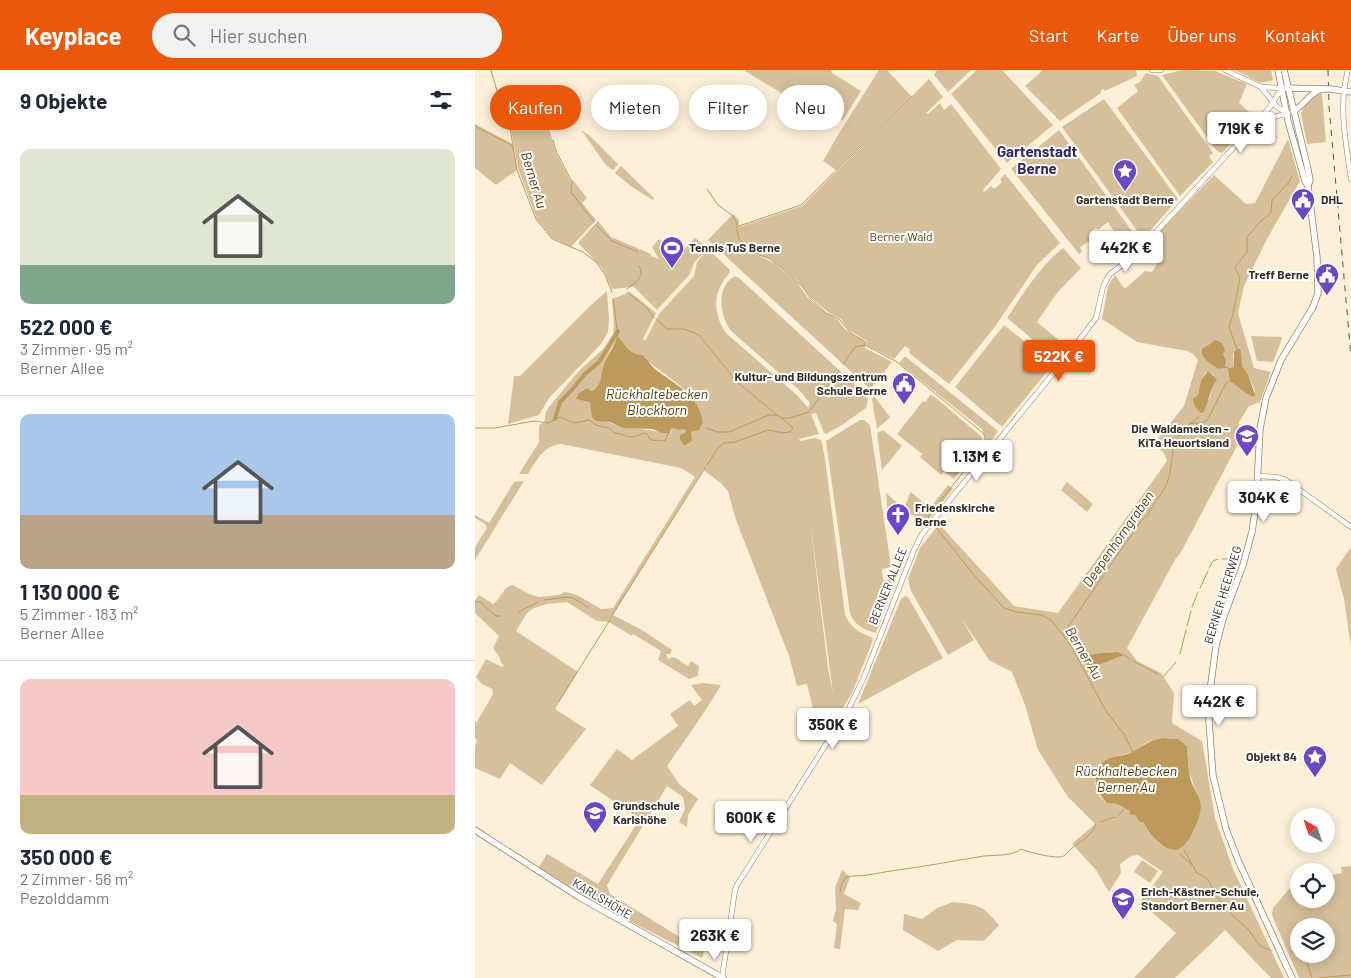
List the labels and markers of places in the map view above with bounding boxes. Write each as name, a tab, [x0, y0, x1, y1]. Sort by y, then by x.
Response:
pin: 719K €	[1200, 112, 1282, 154]
place icon: Gartenstadt Berne	[1112, 158, 1138, 192]
public building icon: DHL	[1290, 187, 1316, 221]
place label: Gartenstadt Berne	[1076, 192, 1175, 206]
place label: DHL	[1321, 192, 1343, 206]
pin: 442K €	[1085, 230, 1167, 273]
sports icon: Tennis TuS Berne	[659, 235, 685, 269]
place label: Tennis TuS Berne	[689, 240, 781, 254]
public building icon: Treff Berne	[1314, 262, 1340, 296]
place label: Treff Berne	[1248, 267, 1309, 281]
pin: 522K €	[1018, 340, 1100, 382]
place label: Kultur- und Bildungszentrum Schule Berne	[735, 369, 887, 397]
public building icon: Kultur- und Bildungszentrum Schule Berne	[891, 371, 917, 405]
place label: Die Waldameisen - KiTa Heuortsland	[1131, 421, 1229, 449]
school or university icon: Die Waldameisen - KiTa Heuortsland	[1234, 423, 1260, 457]
pin: 1.13M €	[931, 440, 1023, 482]
pin: 304K €	[1223, 480, 1305, 523]
place label: Friedenskirche Berne	[915, 500, 995, 528]
church icon: Friedenskirche Berne	[885, 502, 911, 536]
pin: 442K €	[1178, 684, 1260, 727]
pin: 350K €	[792, 708, 874, 750]
place icon: Objekt 84	[1302, 744, 1328, 778]
place label: Objekt 84	[1246, 749, 1297, 763]
place label: Grundschule Karlshöhe	[613, 798, 680, 826]
school or university icon: Grundschule Karlshöhe	[582, 800, 608, 834]
pin: 600K €	[710, 800, 792, 843]
place label: Erich-Kästner-Schule, Standort Berner Au	[1141, 884, 1260, 912]
school or university icon: Erich-Kästner-Schule, Standort Berner Au	[1110, 886, 1136, 920]
pin: 263K €	[674, 918, 756, 961]

